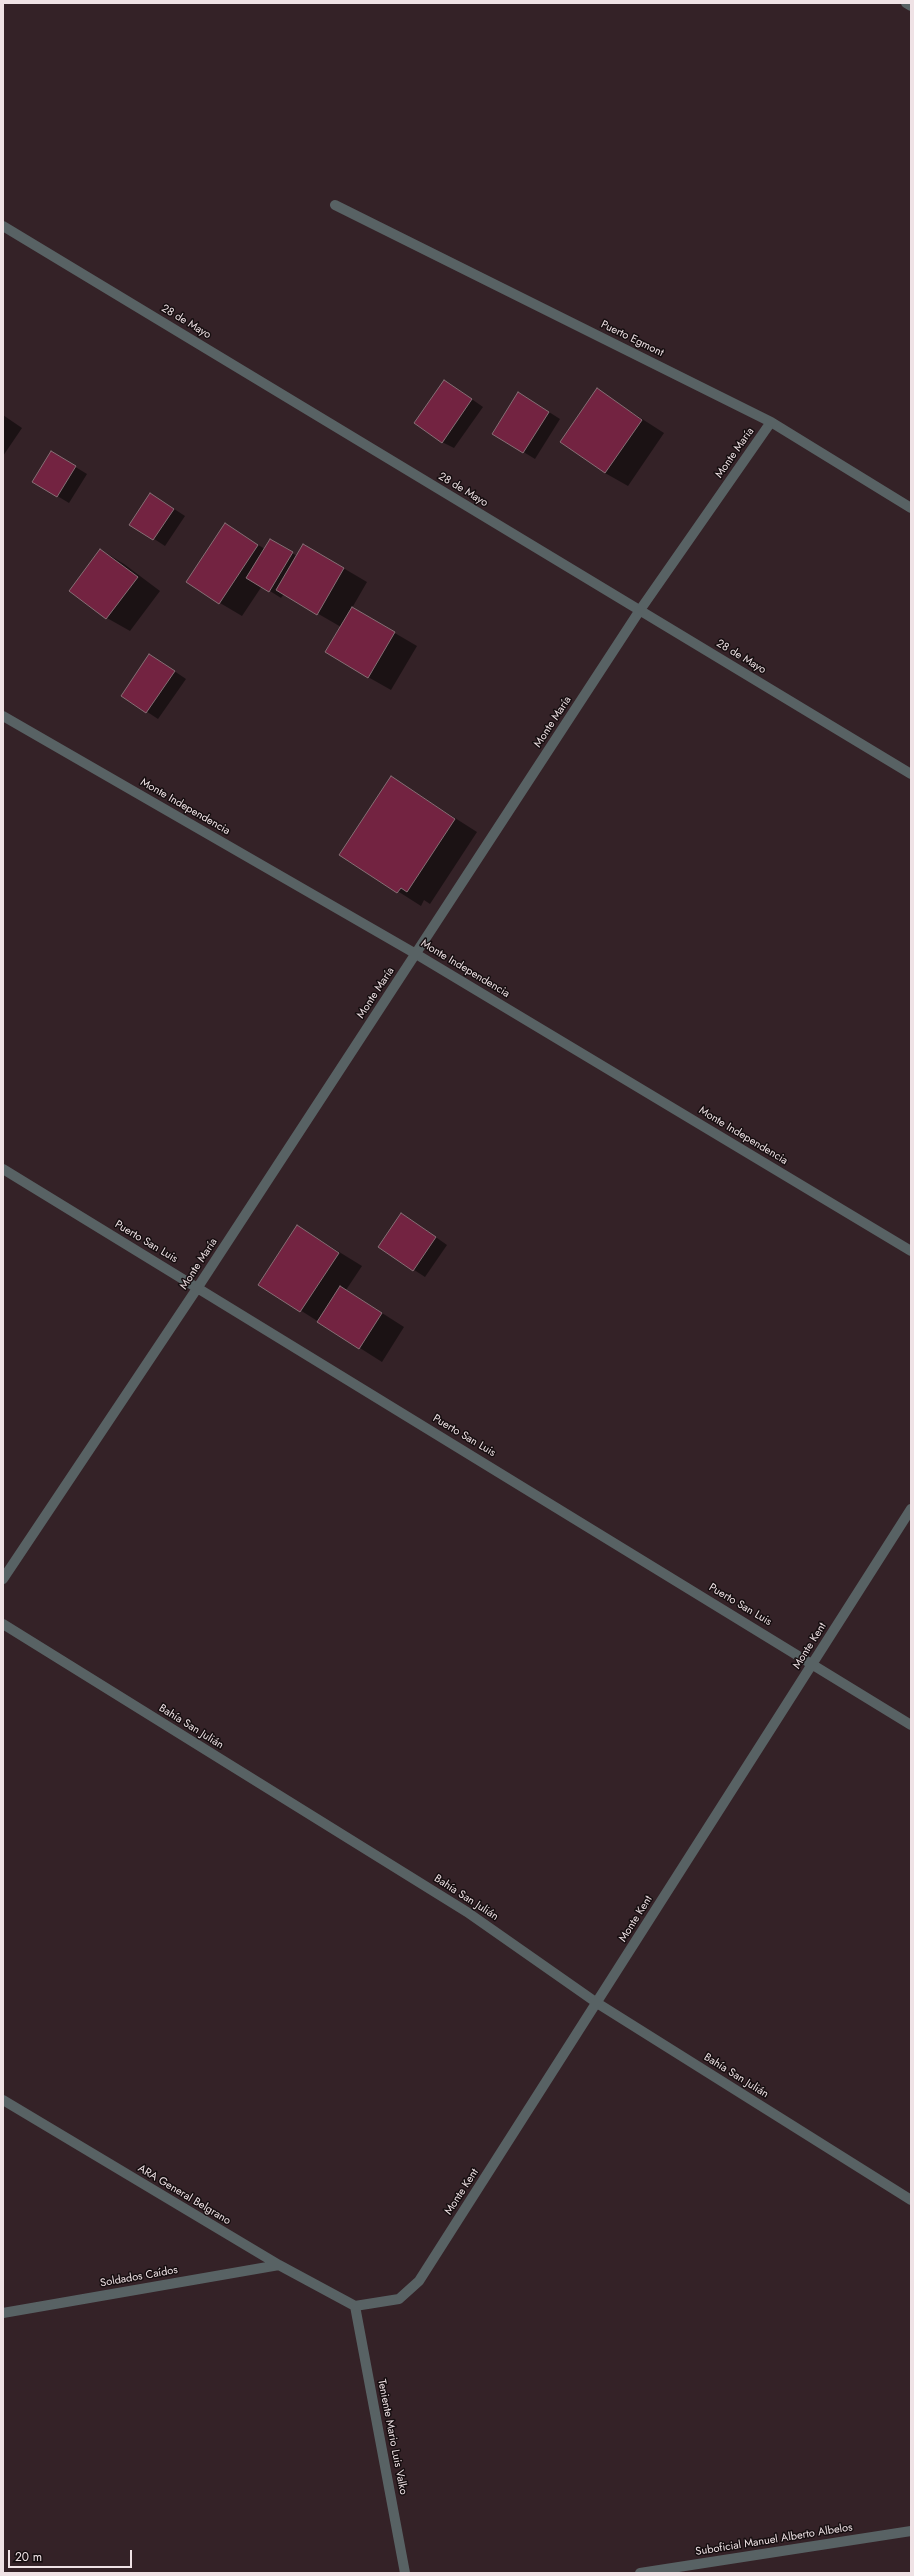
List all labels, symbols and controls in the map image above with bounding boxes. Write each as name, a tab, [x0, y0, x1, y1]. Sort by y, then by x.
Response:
street label: 28 de Mayo	[159, 302, 213, 342]
street label: Puerto Egmont	[598, 318, 666, 360]
street label: Monte María	[713, 425, 757, 481]
street label: 28 de Mayo	[436, 470, 490, 510]
street label: 28 de Mayo	[714, 637, 768, 677]
street label: Monte María	[532, 694, 574, 750]
street label: Monte Independencia	[138, 776, 232, 838]
street label: Monte Independencia	[418, 937, 512, 1001]
street label: Monte María	[355, 965, 397, 1021]
street label: Monte Independencia	[696, 1104, 790, 1168]
street label: Puerto San Luis	[112, 1218, 180, 1266]
street label: Monte María	[178, 1236, 220, 1292]
street label: Puerto San Luis	[430, 1412, 498, 1460]
street label: Puerto San Luis	[706, 1581, 774, 1629]
street label: Monte Kent	[791, 1620, 829, 1672]
street label: Bahía San Julián	[156, 1702, 226, 1752]
street label: Bahía San Julián	[431, 1872, 501, 1924]
street label: Monte Kent	[617, 1893, 655, 1945]
street label: Bahía San Julián	[701, 2051, 771, 2101]
street label: ARA General Belgrano	[135, 2162, 233, 2228]
street label: Monte Kent	[442, 2166, 482, 2218]
street label: Soldados Caídos	[99, 2264, 179, 2290]
street label: Teniente Mario Luis Valko	[374, 2378, 410, 2496]
street label: Suboficial Manuel Alberto Albelos	[695, 2521, 853, 2559]
scale bar	[10, 2542, 134, 2568]
text: 20 m	[15, 2548, 42, 2566]

